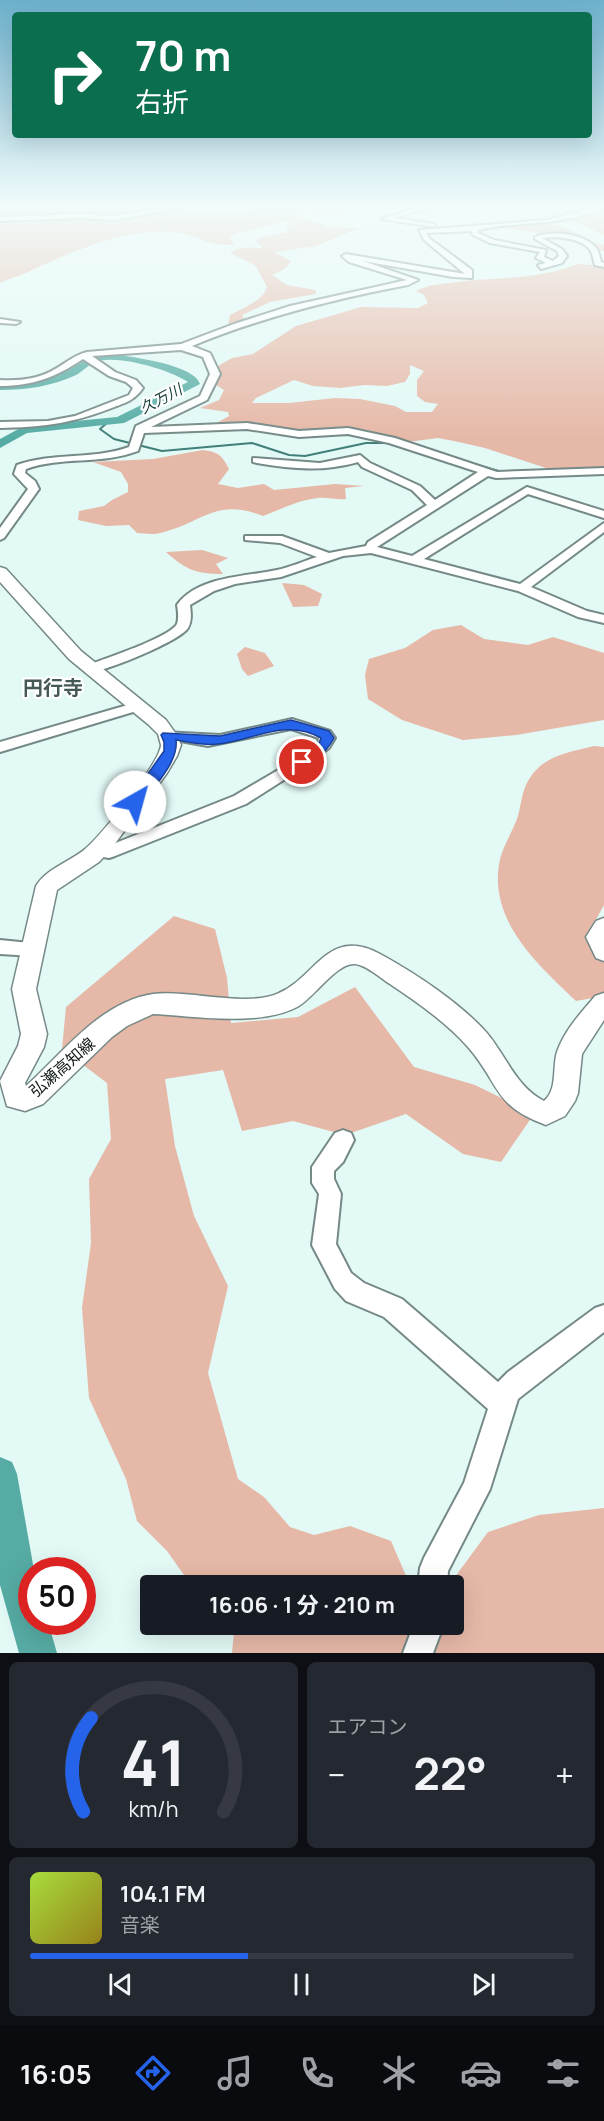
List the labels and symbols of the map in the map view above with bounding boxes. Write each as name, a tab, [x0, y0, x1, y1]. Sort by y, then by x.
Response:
water label: 久万川	[136, 378, 187, 418]
district label: 円行寺	[23, 674, 83, 701]
pin	[276, 736, 327, 787]
position arrow	[103, 770, 167, 834]
street label: 弘瀬高知線	[25, 1032, 99, 1102]
speed limit sign: 50	[18, 1557, 96, 1635]

